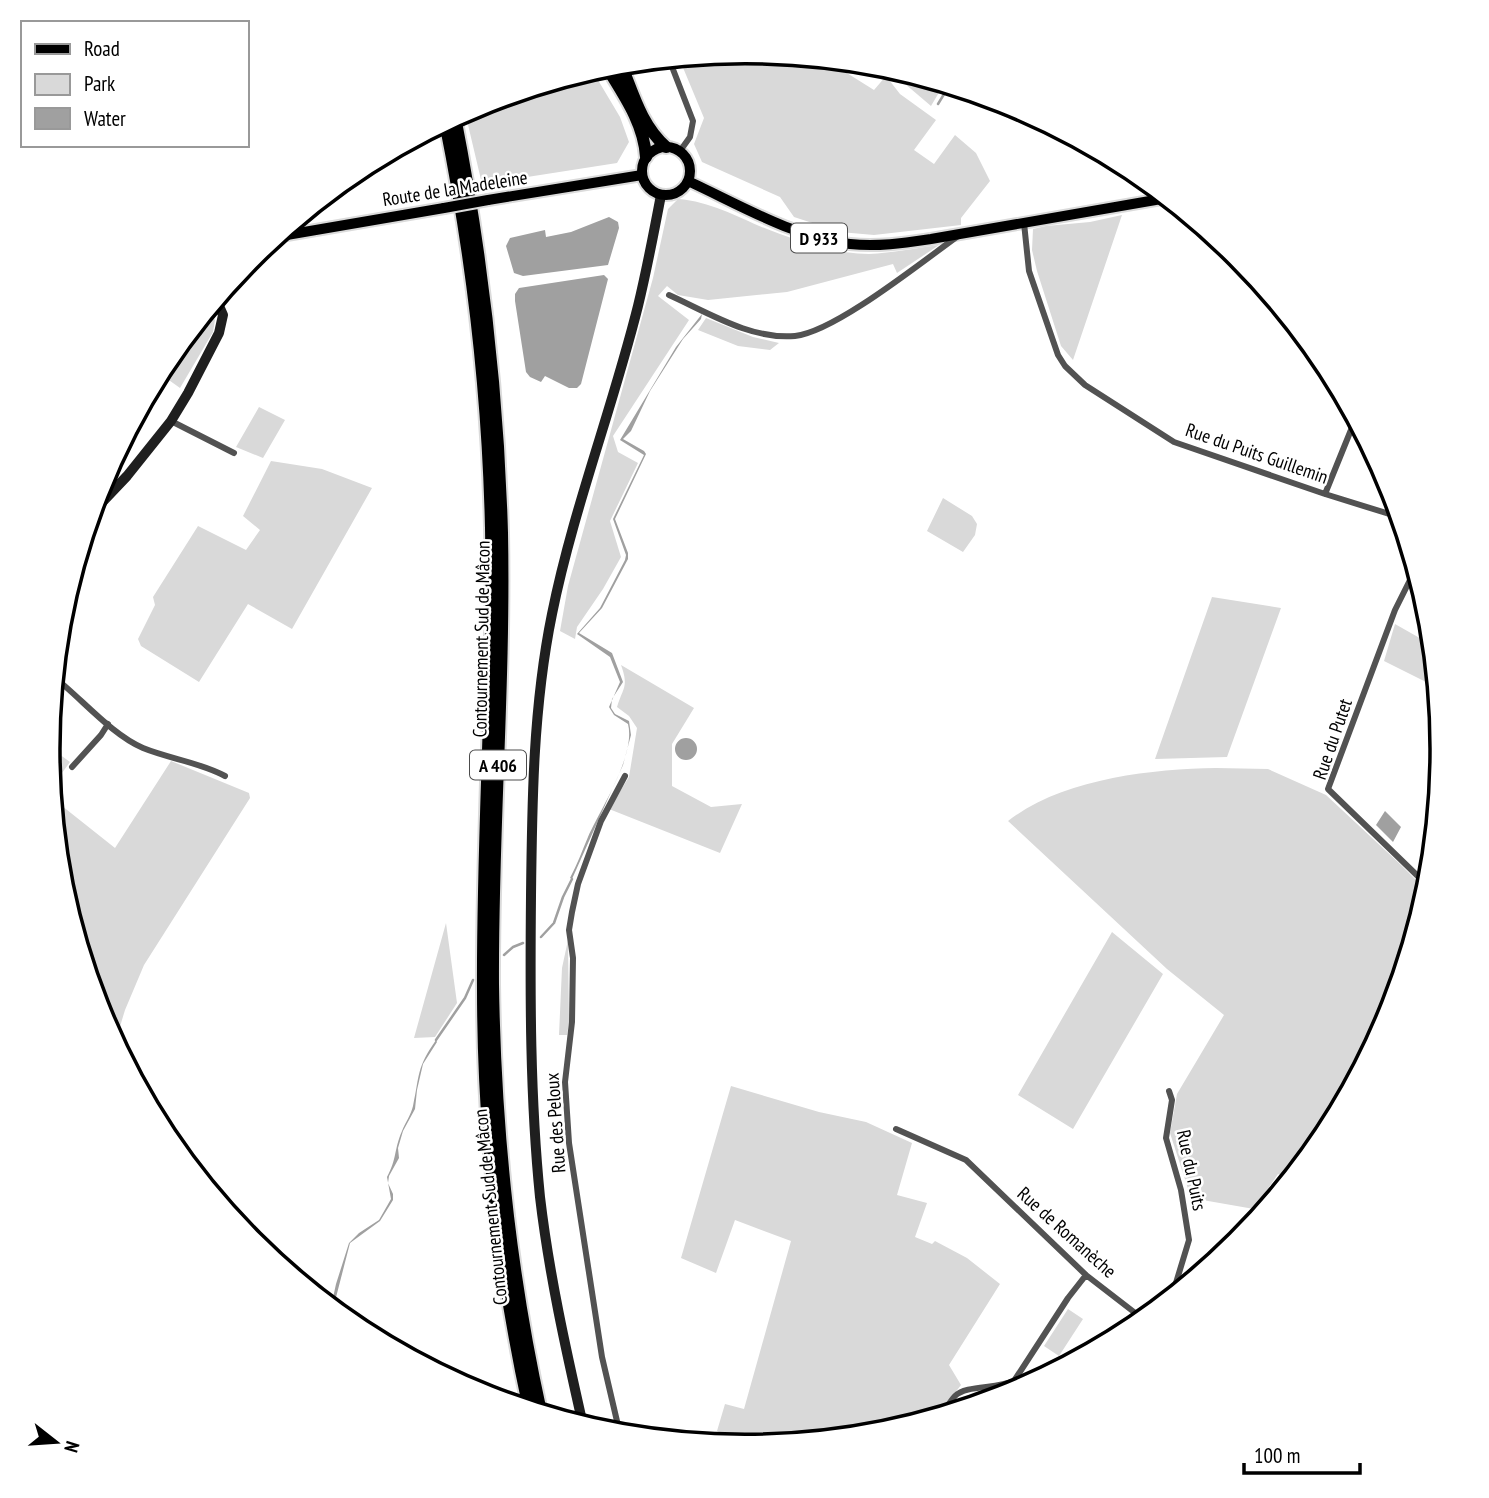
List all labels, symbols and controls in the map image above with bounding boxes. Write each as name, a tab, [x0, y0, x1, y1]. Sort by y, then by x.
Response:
legend	[21, 21, 248, 147]
text: Road	[84, 35, 120, 62]
text: Park	[84, 70, 115, 97]
text: Water	[84, 105, 126, 132]
street label: Route de la Madeleine	[381, 165, 529, 211]
road number: D 933	[791, 224, 847, 252]
street label: Rue du Puits Guillemin	[1183, 417, 1331, 489]
street label: Contournement Sud de Mâcon	[467, 540, 495, 738]
street label: Rue du Putet	[1307, 695, 1357, 783]
road number: A 406	[470, 750, 526, 780]
street label: Rue des Peloux	[540, 1072, 570, 1174]
street label: Contournement Sud de Mâcon	[468, 1108, 512, 1306]
street label: Rue du Puits	[1172, 1127, 1212, 1213]
street label: Rue de Romanèche	[1013, 1181, 1122, 1283]
north arrow	[21, 1407, 91, 1477]
scale bar	[1244, 1432, 1360, 1476]
text: N	[59, 1439, 85, 1455]
text: 100 m	[1254, 1442, 1300, 1469]

